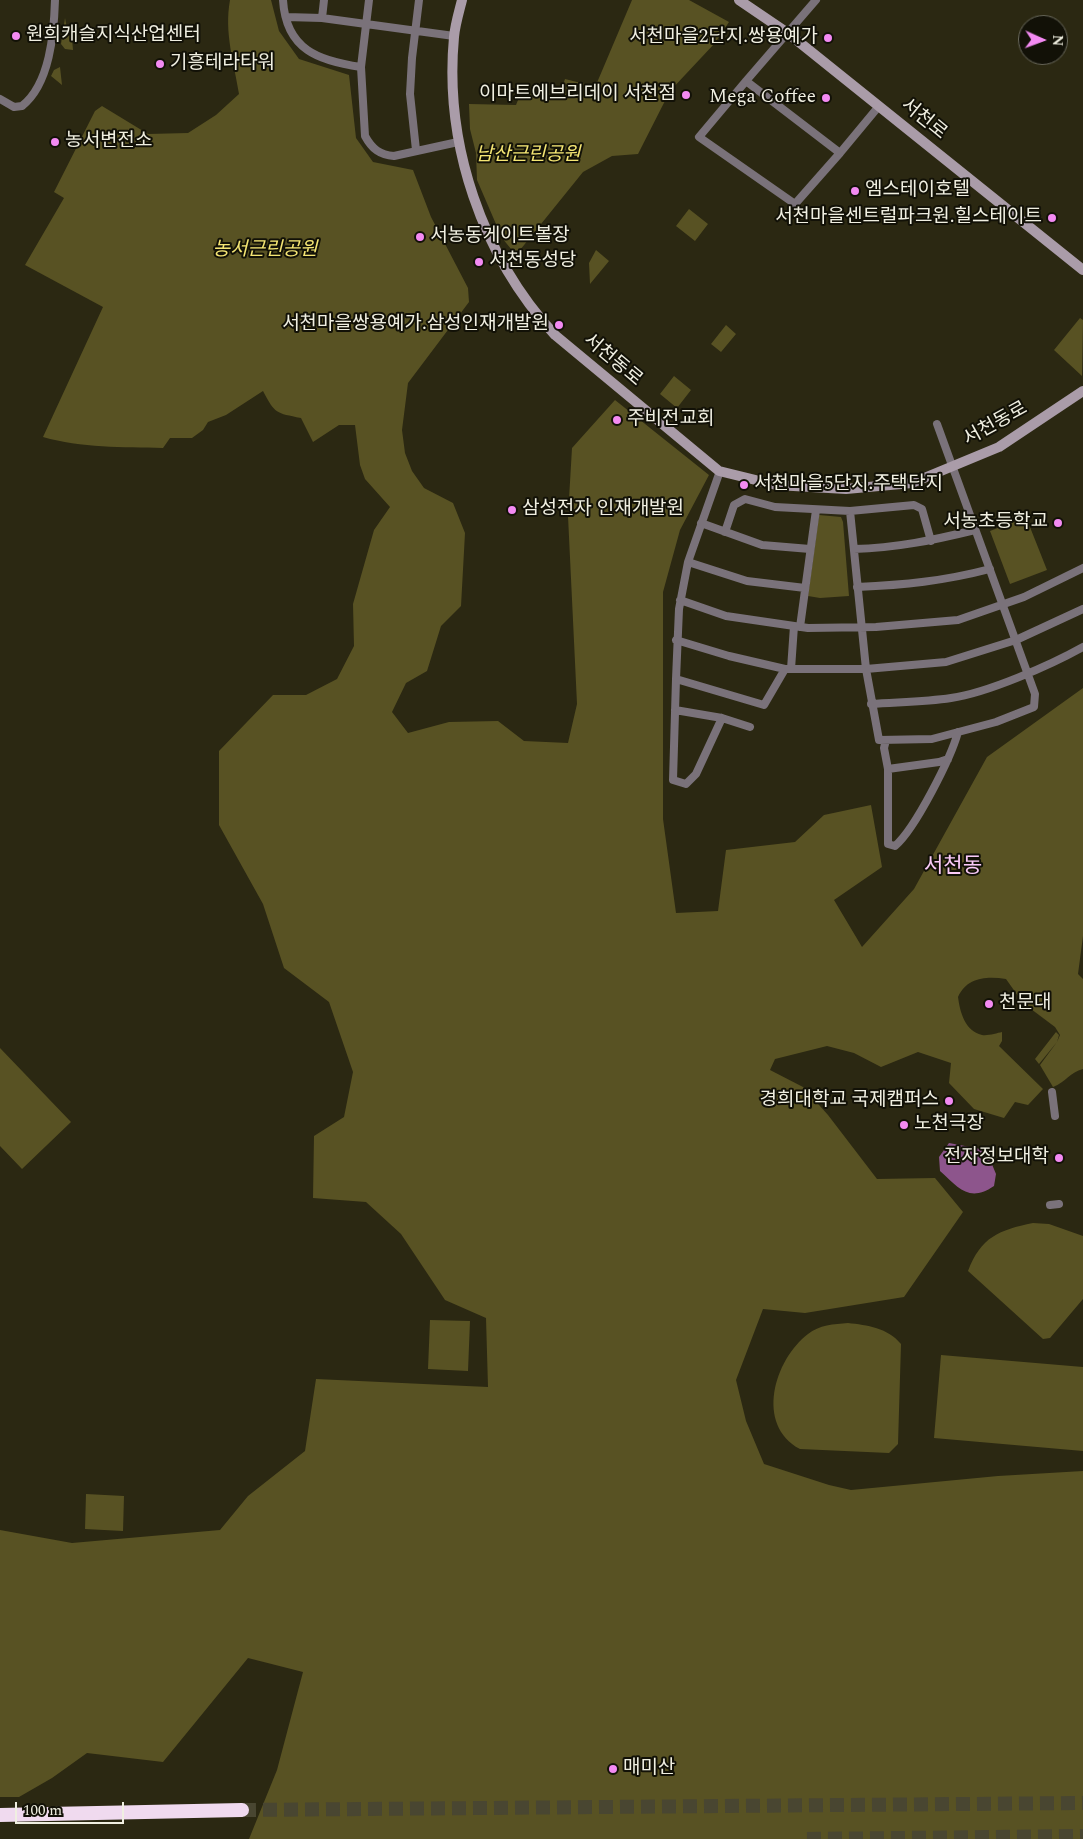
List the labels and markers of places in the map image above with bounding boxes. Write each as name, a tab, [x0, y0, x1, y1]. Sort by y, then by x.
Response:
place label: 원희캐슬지식산업센터	[26, 25, 201, 47]
place label: 서천마을2단지.쌍용예가	[629, 27, 818, 49]
marker: 원희캐슬지식산업센터	[10, 30, 22, 42]
marker: 서천마을2단지.쌍용예가	[822, 32, 834, 44]
place label: 기흥테라타워	[170, 53, 275, 75]
marker: 기흥테라타워	[154, 58, 166, 70]
place label: 이마트에브리데이 서천점	[479, 84, 676, 106]
place label: Mega Coffee	[709, 87, 816, 109]
marker: 이마트에브리데이 서천점	[680, 89, 692, 101]
marker: Mega Coffee	[820, 92, 832, 104]
place label: 농서변전소	[65, 131, 152, 153]
marker: 농서변전소	[49, 136, 61, 148]
place label: 엠스테이호텔	[865, 180, 970, 202]
marker: 엠스테이호텔	[849, 185, 861, 197]
place label: 서천마을센트럴파크원.힐스테이트	[775, 207, 1042, 229]
marker: 서천마을센트럴파크원.힐스테이트	[1046, 212, 1058, 224]
place label: 서농동게이트볼장	[430, 226, 570, 248]
marker: 서농동게이트볼장	[414, 231, 426, 243]
place label: 서천동성당	[489, 251, 576, 273]
marker: 서천동성당	[473, 256, 485, 268]
place label: 서천마을쌍용예가.삼성인재개발원	[282, 314, 549, 336]
marker: 서천마을쌍용예가.삼성인재개발원	[553, 319, 565, 331]
place label: 주비전교회	[627, 409, 714, 431]
marker: 주비전교회	[611, 414, 623, 426]
place label: 서천마을5단지.주택단지	[754, 474, 943, 496]
marker: 서천마을5단지.주택단지	[738, 479, 750, 491]
place label: 삼성전자 인재개발원	[522, 499, 684, 521]
marker: 삼성전자 인재개발원	[506, 504, 518, 516]
place label: 서농초등학교	[943, 512, 1048, 534]
marker: 서농초등학교	[1052, 517, 1064, 529]
place label: 천문대	[999, 993, 1051, 1015]
marker: 천문대	[983, 998, 995, 1010]
place label: 경희대학교 국제캠퍼스	[759, 1090, 939, 1112]
marker: 경희대학교 국제캠퍼스	[943, 1095, 955, 1107]
place label: 노천극장	[914, 1114, 984, 1136]
marker: 노천극장	[898, 1119, 910, 1131]
place label: 전자정보대학	[944, 1147, 1049, 1169]
marker: 전자정보대학	[1053, 1152, 1065, 1164]
place label: 매미산	[623, 1758, 675, 1780]
marker: 매미산	[607, 1763, 619, 1775]

